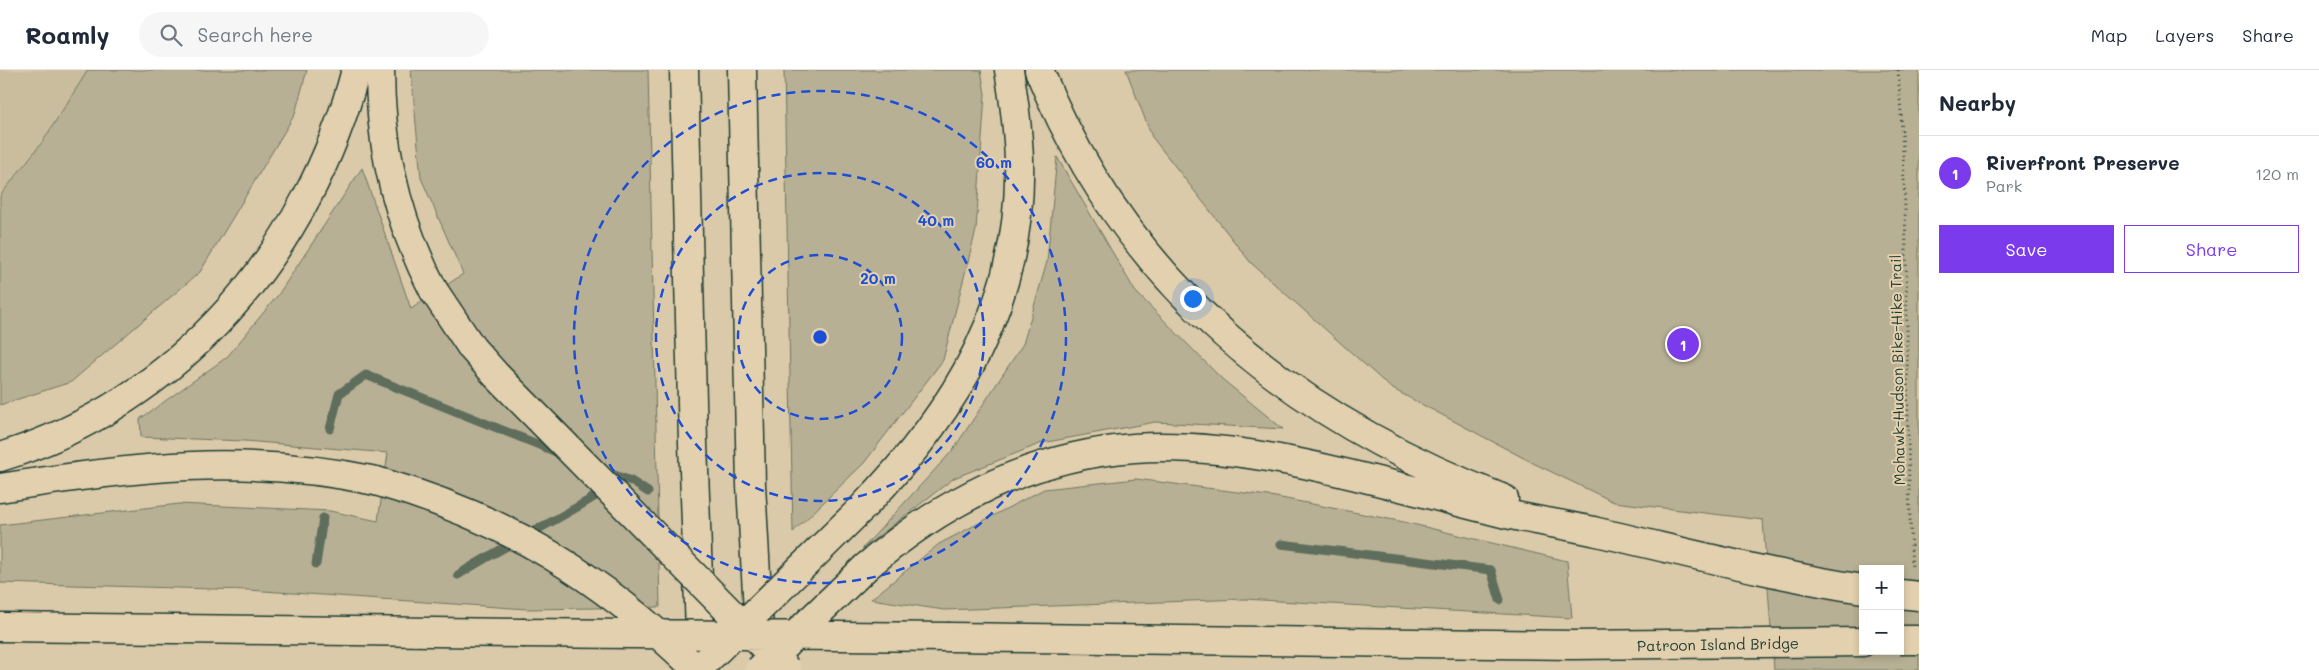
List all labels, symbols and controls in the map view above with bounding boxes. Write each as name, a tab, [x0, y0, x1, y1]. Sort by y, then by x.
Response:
search box	[139, 12, 489, 57]
text: Roamly	[25, 19, 109, 50]
icon: search	[157, 21, 185, 49]
text: Search here	[197, 22, 313, 47]
text: Map	[2091, 23, 2127, 47]
text: Layers	[2155, 23, 2214, 47]
text: Share	[2242, 23, 2294, 47]
text: Nearby	[1939, 89, 2016, 116]
text: Riverfront Preserve	[1986, 150, 2179, 175]
text: 60 m	[976, 152, 1012, 172]
text: 1	[1951, 163, 1959, 184]
text: 120 m	[2255, 163, 2299, 184]
text: Park	[1986, 175, 2022, 196]
text: 40 m	[918, 210, 954, 230]
button: Save	[1939, 225, 2114, 273]
button: Share	[2124, 225, 2299, 273]
street label: Mohawk-Hudson Bike-Hike Trail	[1885, 254, 1909, 486]
text: 20 m	[860, 268, 896, 288]
your location	[1180, 286, 1206, 312]
pin: 1	[1667, 325, 1699, 363]
centre of rings	[811, 328, 829, 346]
map controls	[1859, 565, 1904, 655]
button: +	[1859, 565, 1904, 610]
button: −	[1859, 610, 1904, 655]
street label: Patroon Island Bridge	[1637, 633, 1799, 655]

